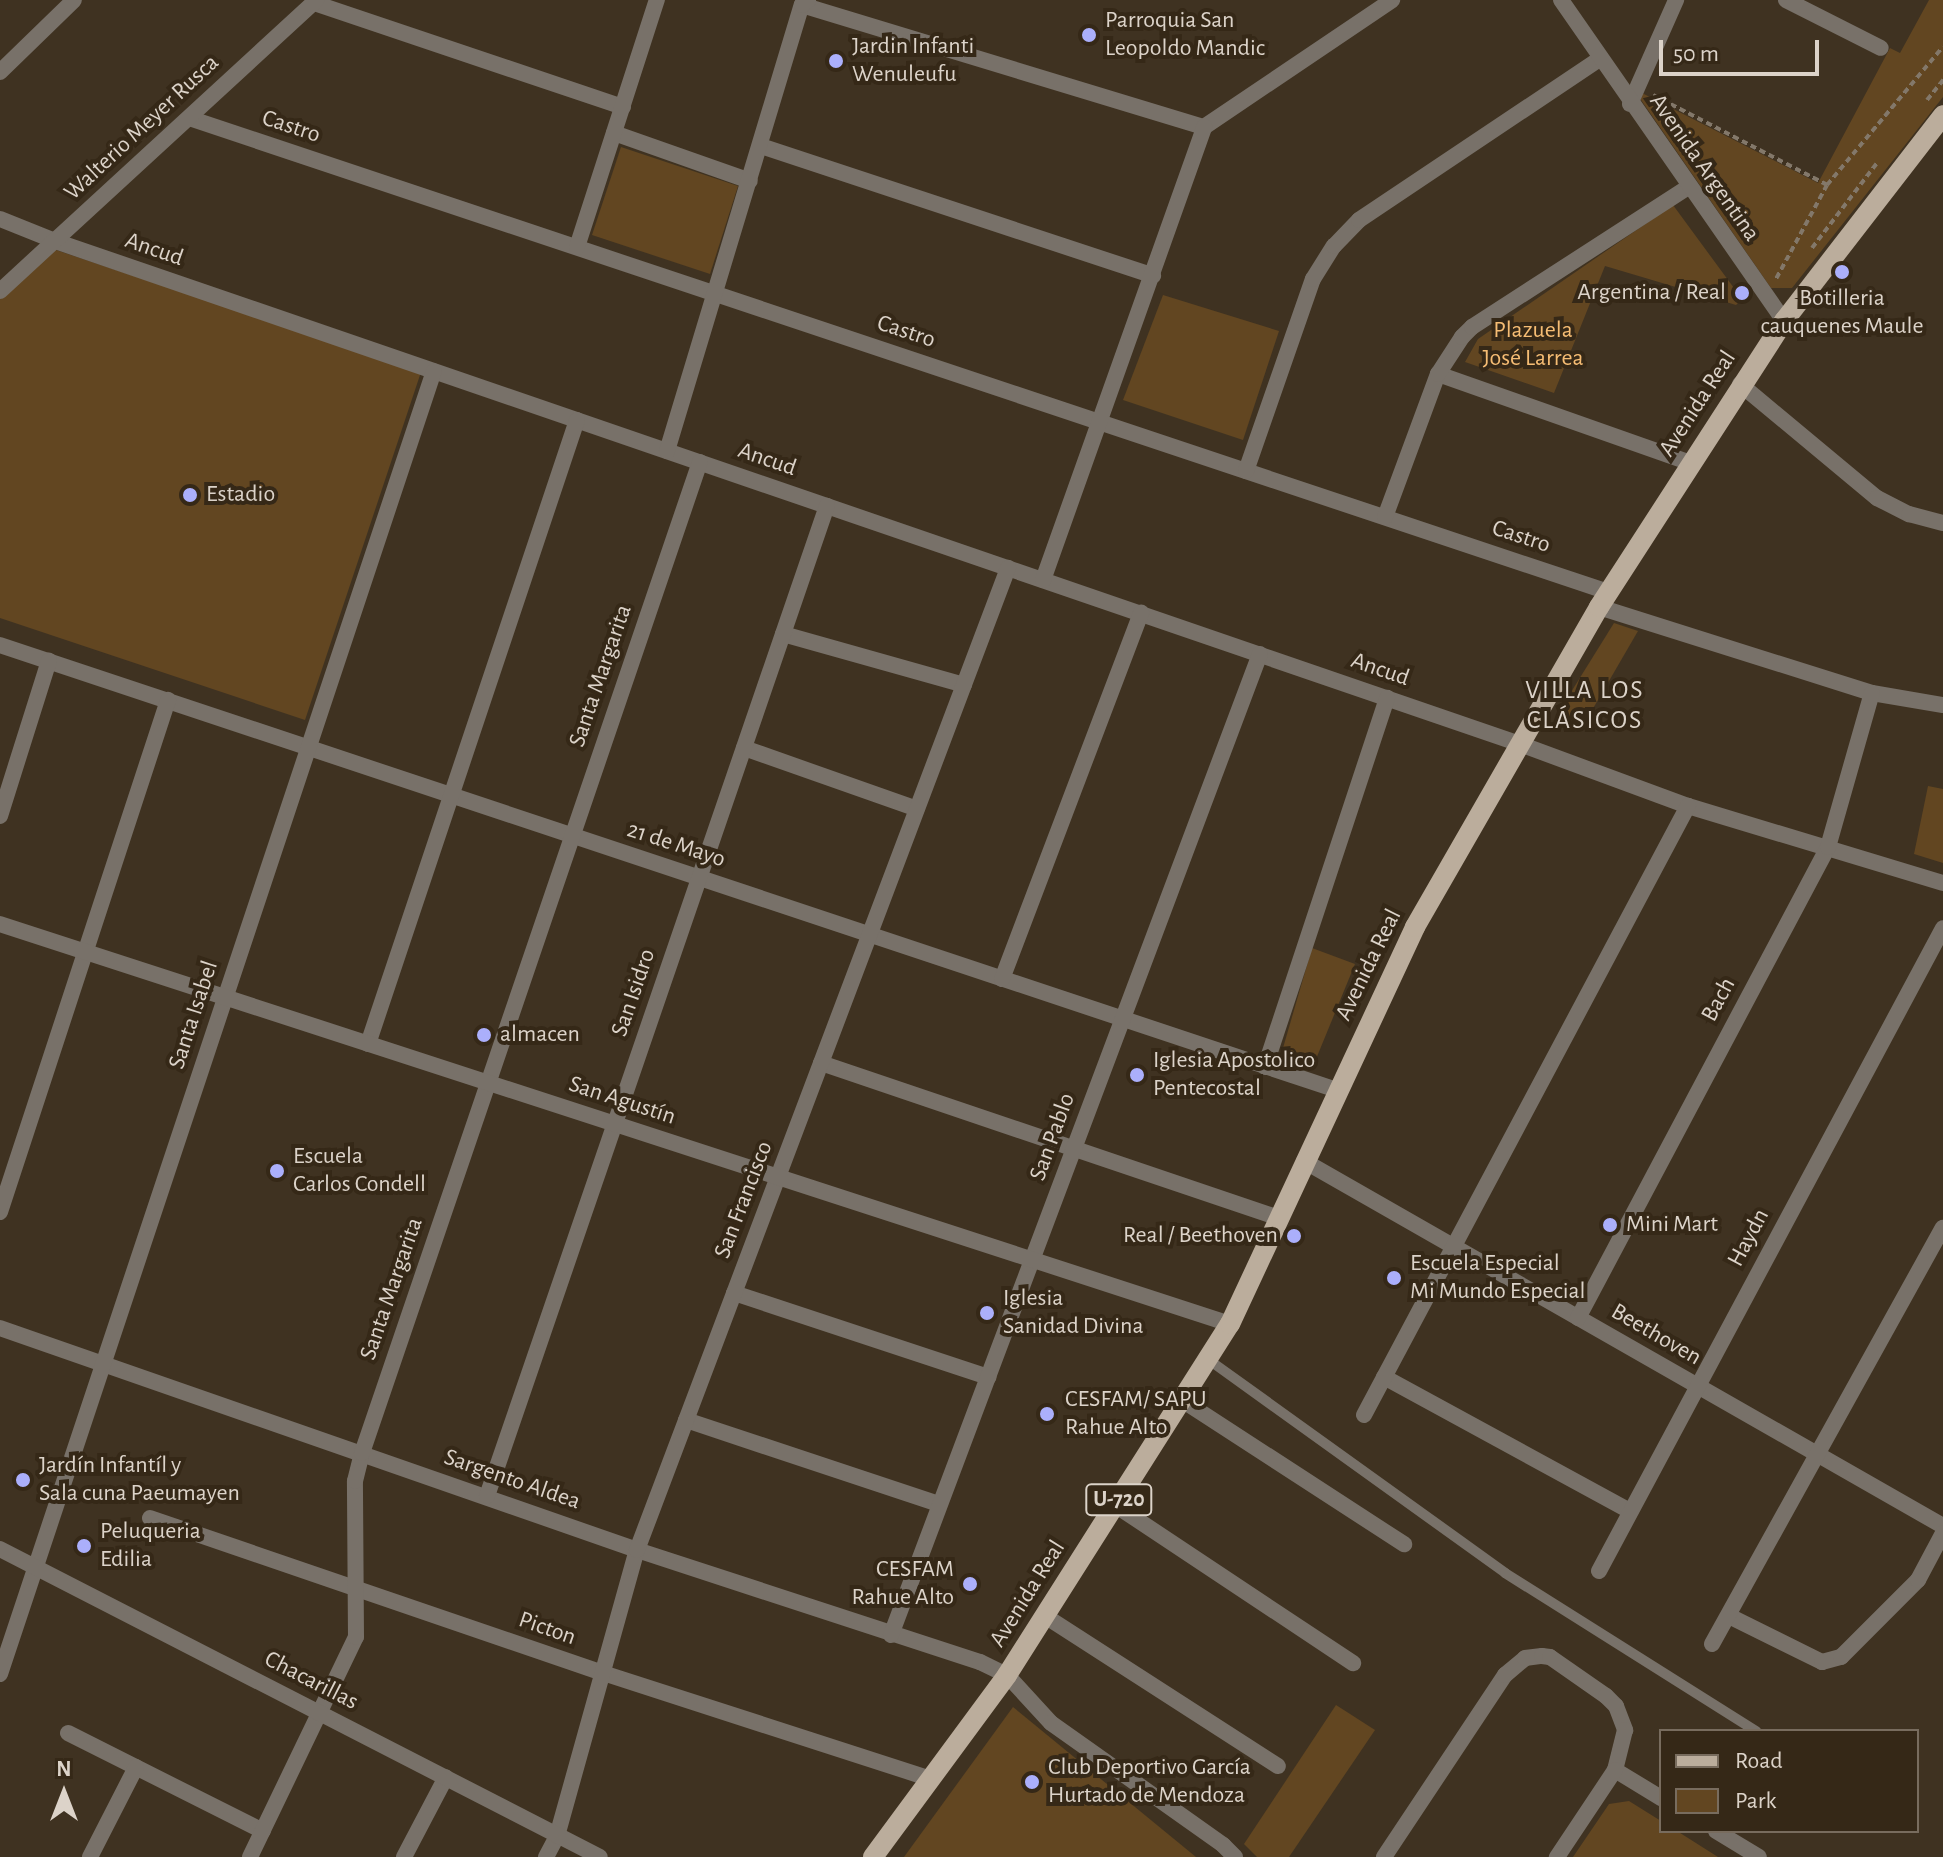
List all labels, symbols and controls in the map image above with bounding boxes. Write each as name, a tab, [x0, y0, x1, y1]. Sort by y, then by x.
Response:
place label: Parroquia San Leopoldo Mandic	[1105, 7, 1265, 63]
scale bar	[1663, 24, 1823, 74]
marker: Parroquia San Leopoldo Mandic	[1080, 26, 1098, 44]
place label: Jardin Infanti Wenuleufu	[852, 33, 974, 89]
text: 50 m	[1673, 42, 1719, 66]
street label: Walterio Meyer Rusca	[59, 49, 225, 207]
marker: Jardin Infanti Wenuleufu	[827, 52, 845, 70]
street label: Avenida Argentina	[1642, 89, 1766, 247]
street label: Castro	[258, 104, 324, 150]
street label: Ancud	[121, 227, 187, 273]
marker: Botilleria cauquenes Maule	[1833, 263, 1851, 281]
place label: Argentina / Real	[1577, 279, 1726, 307]
marker: Argentina / Real	[1733, 284, 1751, 302]
place label: Botilleria cauquenes Maule	[1760, 285, 1924, 341]
street label: Castro	[873, 309, 939, 355]
park label: Plazuela José Larrea	[1482, 317, 1584, 373]
street label: Avenida Real	[1653, 346, 1743, 462]
street label: Ancud	[734, 437, 800, 483]
place label: Estadio	[206, 481, 275, 509]
marker: Estadio	[181, 486, 199, 504]
street label: Castro	[1488, 514, 1554, 560]
street label: Santa Margarita	[563, 601, 639, 751]
street label: Ancud	[1347, 647, 1413, 693]
district label: VILLA LOS CLÁSICOS	[1525, 675, 1645, 736]
street label: 21 de Mayo	[623, 816, 729, 874]
street label: Avenida Real	[1330, 905, 1408, 1025]
street label: San Isidro	[606, 945, 662, 1041]
street label: Santa Isabel	[163, 957, 225, 1073]
street label: Bach	[1696, 973, 1742, 1027]
place label: almacen	[500, 1021, 580, 1049]
marker: almacen	[475, 1026, 493, 1044]
place label: Iglesia Apostolico Pentecostal	[1153, 1047, 1315, 1103]
marker: Iglesia Apostolico Pentecostal	[1128, 1066, 1146, 1084]
street label: San Agustín	[565, 1070, 679, 1132]
street label: San Pablo	[1024, 1089, 1082, 1185]
street label: San Francisco	[708, 1137, 780, 1263]
place label: Escuela Carlos Condell	[293, 1143, 426, 1199]
marker: Escuela Carlos Condell	[268, 1162, 286, 1180]
street label: Haydn	[1722, 1204, 1776, 1272]
place label: Mini Mart	[1626, 1211, 1718, 1239]
street label: Santa Margarita	[354, 1214, 430, 1364]
marker: Mini Mart	[1601, 1216, 1619, 1234]
place label: Real / Beethoven	[1123, 1222, 1278, 1250]
marker: Real / Beethoven	[1285, 1227, 1303, 1245]
place label: Escuela Especial Mi Mundo Especial	[1410, 1250, 1586, 1306]
marker: Escuela Especial Mi Mundo Especial	[1385, 1269, 1403, 1287]
place label: Iglesia Sanidad Divina	[1003, 1285, 1143, 1341]
street label: Beethoven	[1606, 1298, 1706, 1372]
marker: Iglesia Sanidad Divina	[978, 1304, 996, 1322]
place label: CESFAM/ SAPU Rahue Alto	[1065, 1386, 1207, 1442]
marker: CESFAM/ SAPU Rahue Alto	[1036, 1403, 1058, 1425]
street label: Sargento Aldea	[440, 1443, 584, 1517]
place label: Jardín Infantíl y Sala cuna Paeumayen	[39, 1452, 240, 1508]
marker: Jardín Infantíl y Sala cuna Paeumayen	[14, 1471, 32, 1489]
road number: U-720	[1085, 1482, 1153, 1518]
place label: Peluqueria Edilia	[100, 1518, 201, 1574]
street label: Avenida Real	[984, 1535, 1072, 1653]
marker: Peluqueria Edilia	[75, 1537, 93, 1555]
place label: CESFAM Rahue Alto	[851, 1556, 954, 1612]
marker: CESFAM Rahue Alto	[961, 1575, 979, 1593]
street label: Picton	[515, 1606, 579, 1652]
street label: Chacarillas	[259, 1645, 363, 1717]
legend	[1659, 1729, 1919, 1833]
text: Road	[1735, 1749, 1783, 1773]
north arrow	[24, 1753, 104, 1833]
place label: Club Deportivo García Hurtado de Mendoza	[1048, 1754, 1251, 1810]
text: N	[56, 1758, 72, 1780]
marker: Club Deportivo García Hurtado de Mendoza	[1023, 1773, 1041, 1791]
text: Park	[1735, 1789, 1776, 1813]

